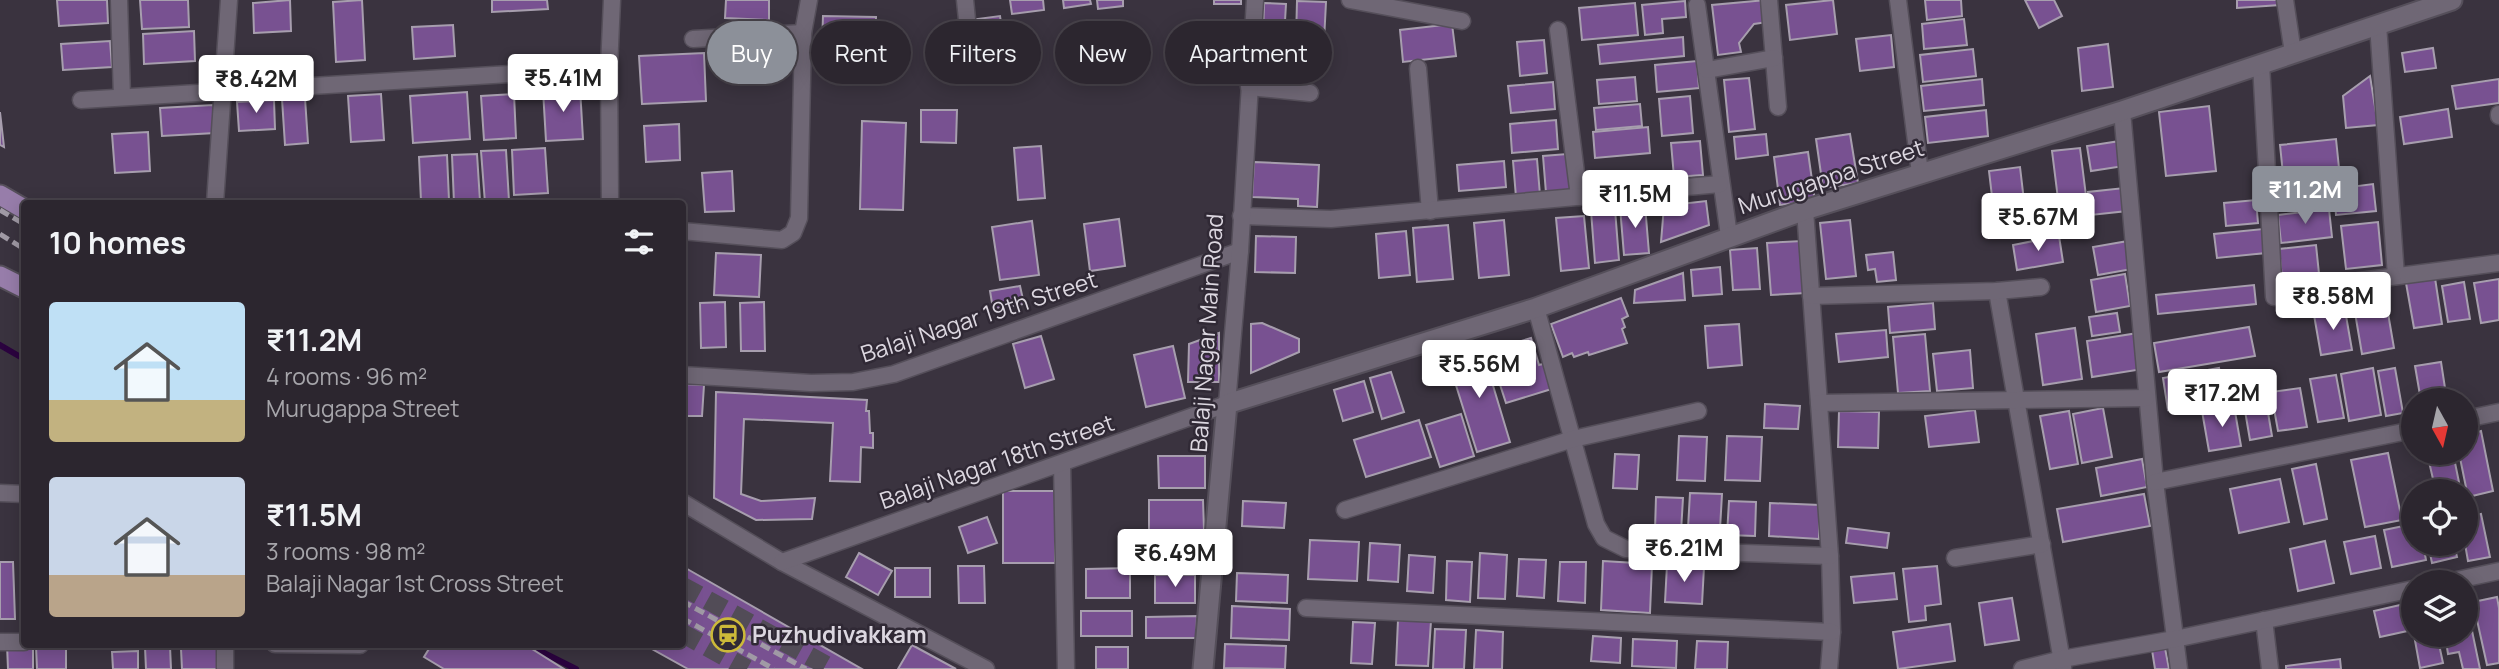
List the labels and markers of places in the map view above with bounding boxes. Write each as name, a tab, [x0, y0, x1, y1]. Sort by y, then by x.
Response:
pin: ₹5.41M	[506, 54, 620, 114]
pin: ₹8.42M	[199, 55, 313, 115]
pin: ₹11.2M	[2248, 166, 2362, 226]
pin: ₹11.5M	[1578, 170, 1692, 230]
pin: ₹5.67M	[1981, 194, 2095, 253]
pin: ₹8.58M	[2276, 272, 2390, 332]
pin: ₹5.56M	[1422, 340, 1536, 400]
pin: ₹17.2M	[2165, 370, 2279, 429]
pin: ₹6.21M	[1627, 524, 1741, 584]
pin: ₹6.49M	[1118, 530, 1232, 589]
station icon: Puzhudivakkam	[709, 616, 747, 654]
place label: Puzhudivakkam	[752, 618, 927, 650]

